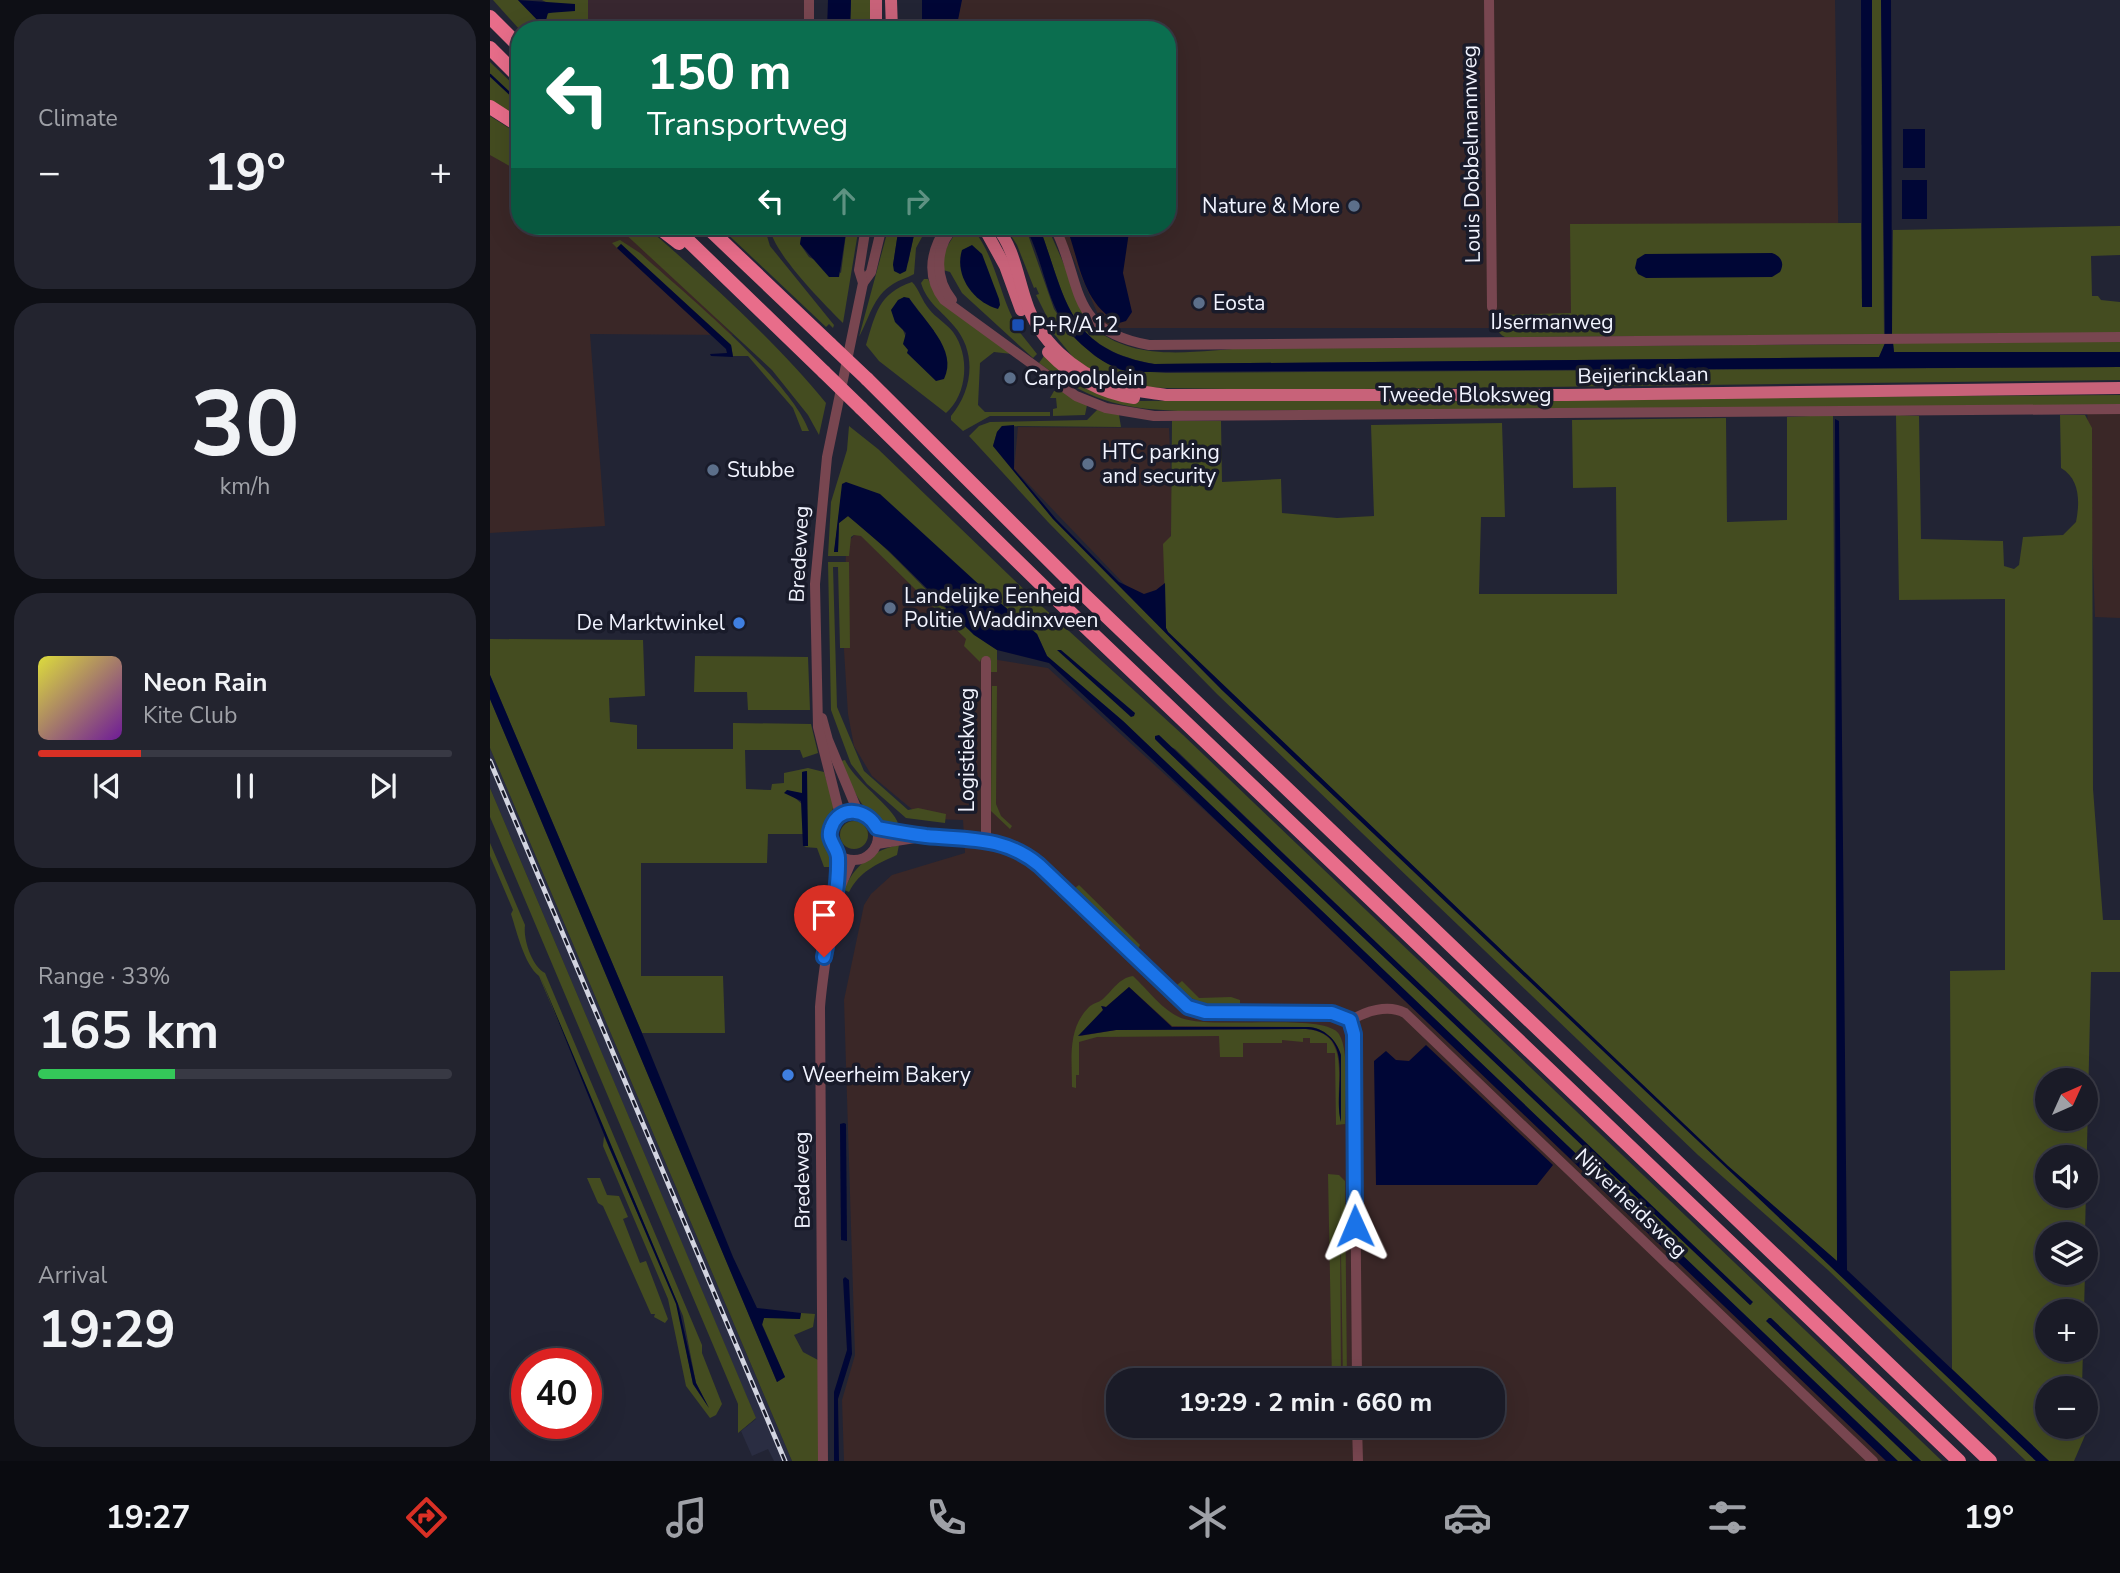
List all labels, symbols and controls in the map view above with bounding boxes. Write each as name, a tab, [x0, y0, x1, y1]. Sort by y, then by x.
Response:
text: 150 m	[647, 39, 791, 106]
street label: Louis Dobbelmannweg	[1455, 45, 1487, 263]
icon: left	[532, 49, 623, 140]
text: Climate	[38, 103, 118, 134]
text: Transportweg	[647, 103, 848, 146]
text: 19°	[204, 137, 286, 208]
text: −	[38, 147, 61, 198]
text: +	[429, 147, 452, 198]
icon: left	[752, 182, 790, 220]
icon: ahead	[825, 182, 863, 220]
icon: right	[898, 182, 936, 220]
place label: Nature & More	[1202, 192, 1340, 220]
marker: Nature & More	[1346, 198, 1362, 214]
place label: Eosta	[1213, 289, 1265, 317]
marker: Eosta	[1191, 295, 1207, 311]
street label: IJsermanweg	[1491, 308, 1613, 336]
place label: P+R/A12	[1032, 311, 1119, 339]
marker: P+R/A12	[1010, 317, 1026, 333]
street label: Beijerincklaan	[1577, 360, 1709, 390]
text: 30	[190, 363, 300, 487]
place label: Carpoolplein	[1024, 364, 1145, 392]
marker: Carpoolplein	[1002, 370, 1018, 386]
street label: Tweede Bloksweg	[1378, 381, 1552, 409]
place label: HTC parking and security	[1102, 438, 1220, 490]
place label: Stubbe	[727, 456, 795, 484]
marker: HTC parking and security	[1080, 456, 1096, 472]
marker: Stubbe	[705, 462, 721, 478]
text: km/h	[220, 471, 270, 502]
street label: Bredeweg	[782, 505, 816, 603]
place label: Landelijke Eenheid Politie Waddinxveen	[904, 582, 1098, 634]
marker: Landelijke Eenheid Politie Waddinxveen	[882, 600, 898, 616]
place label: De Marktwinkel	[576, 609, 726, 637]
marker: De Marktwinkel	[731, 615, 747, 631]
text: Neon Rain	[143, 665, 268, 700]
street label: Logistiekweg	[953, 688, 981, 812]
text: Kite Club	[143, 700, 237, 731]
icon: previous	[88, 767, 126, 805]
icon: pause	[226, 767, 264, 805]
icon: next	[364, 767, 402, 805]
pin	[794, 885, 854, 957]
icon: arrive	[805, 896, 843, 934]
text: Range · 33%	[38, 961, 170, 992]
text: 165 km	[38, 995, 219, 1066]
place label: Weerheim Bakery	[802, 1061, 971, 1089]
marker: Weerheim Bakery	[780, 1067, 796, 1083]
north arrow	[2035, 1068, 2098, 1130]
map controls	[2035, 1068, 2098, 1439]
street label: Bredeweg	[787, 1131, 817, 1229]
street label: Nijverheidsweg	[1569, 1142, 1693, 1264]
button: sound	[2035, 1145, 2098, 1208]
position arrow	[1318, 1189, 1392, 1263]
button: layers	[2035, 1222, 2098, 1285]
text: Arrival	[38, 1260, 107, 1291]
text: 19:29	[38, 1294, 176, 1365]
button: +	[2035, 1299, 2098, 1362]
speed limit sign: 40	[511, 1348, 602, 1439]
button: −	[2035, 1376, 2098, 1439]
text: 19:29 · 2 min · 660 m	[1179, 1385, 1432, 1420]
icon: directions	[402, 1493, 451, 1542]
icon: music	[662, 1493, 711, 1542]
icon: phone	[922, 1493, 971, 1542]
icon: climate	[1183, 1493, 1232, 1542]
icon: car	[1443, 1493, 1492, 1542]
icon: filters	[1703, 1493, 1752, 1542]
text: 19:27	[106, 1496, 190, 1539]
text: 19°	[1964, 1496, 2014, 1539]

